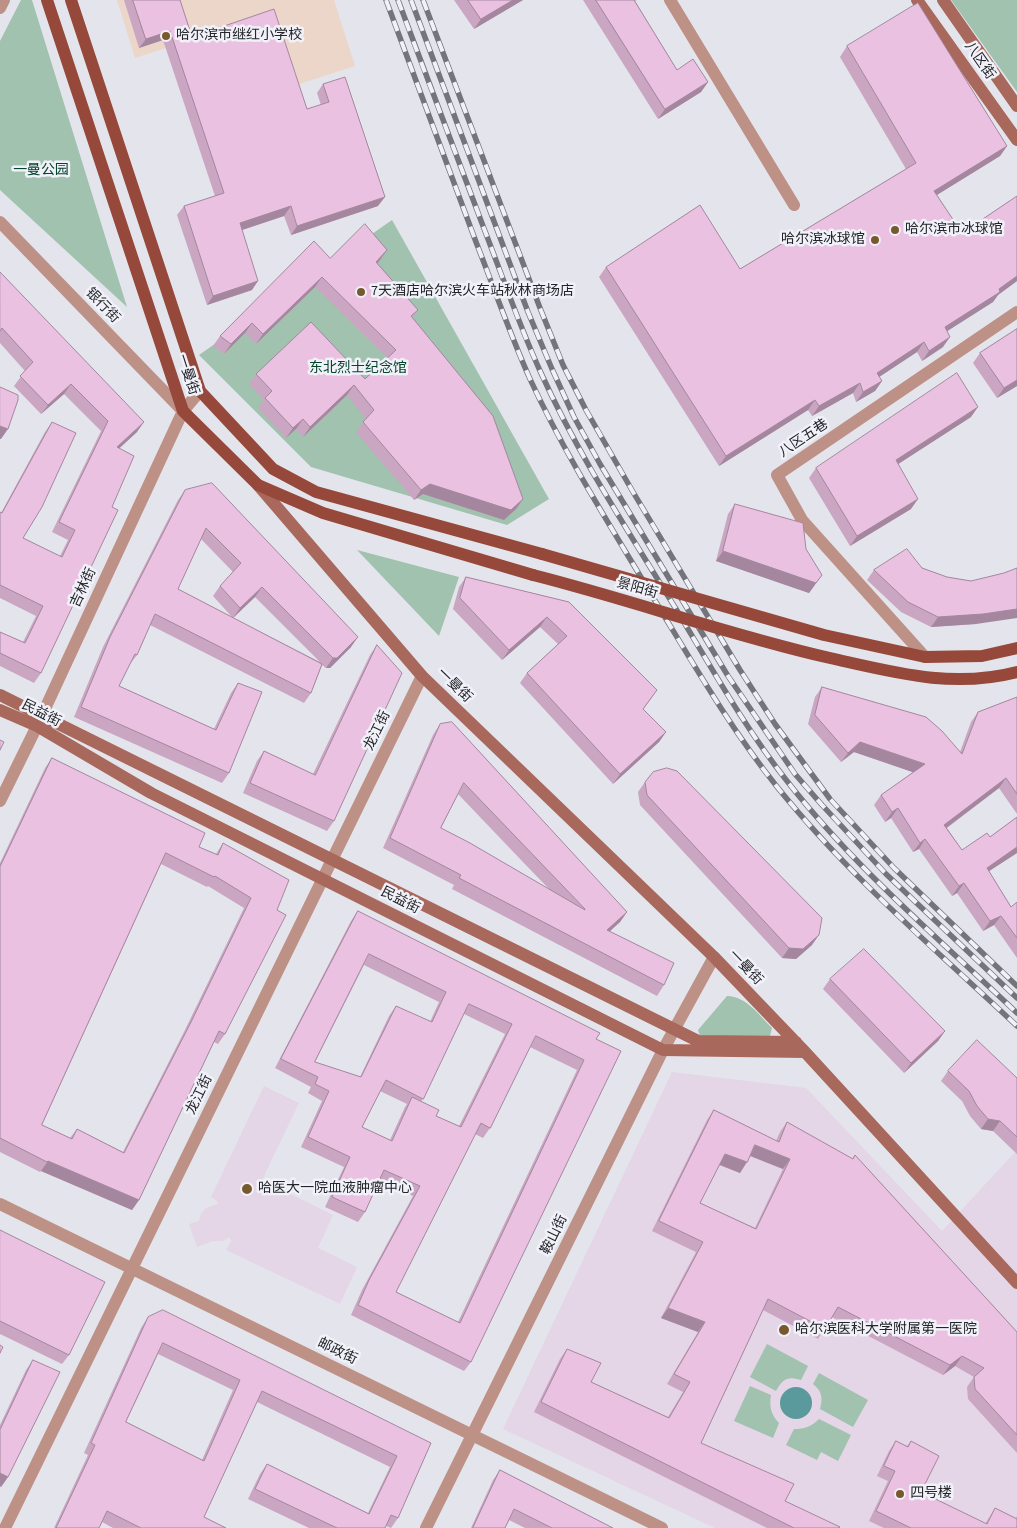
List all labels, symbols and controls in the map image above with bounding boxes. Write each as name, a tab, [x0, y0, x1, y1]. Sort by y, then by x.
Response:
place label: 哈尔滨市继红小学校	[176, 28, 302, 44]
marker: 哈尔滨市继红小学校	[160, 30, 172, 42]
street label: 八区街	[960, 39, 998, 83]
park label: 一曼公园	[13, 163, 69, 179]
place label: 哈尔滨市冰球馆	[905, 222, 1003, 238]
marker: 哈尔滨市冰球馆	[889, 224, 901, 236]
place label: 哈尔滨冰球馆	[781, 232, 865, 248]
marker: 哈尔滨冰球馆	[869, 234, 881, 246]
place label: 7天酒店哈尔滨火车站秋林商场店	[371, 284, 574, 300]
street label: 银行街	[81, 285, 123, 327]
marker: 7天酒店哈尔滨火车站秋林商场店	[355, 286, 367, 298]
street label: 一曼街	[173, 352, 201, 398]
park label: 东北烈士纪念馆	[309, 361, 407, 377]
street label: 八区五巷	[776, 416, 832, 462]
street label: 吉林街	[68, 565, 100, 611]
street label: 景阳街	[614, 575, 660, 603]
street label: 一曼街	[433, 665, 475, 707]
street label: 民益街	[18, 697, 64, 731]
street label: 龙江街	[361, 708, 395, 754]
street label: 民益街	[377, 884, 423, 918]
street label: 一曼街	[724, 947, 766, 989]
street label: 龙江街	[183, 1072, 217, 1118]
place label: 哈医大一院血液肿瘤中心	[258, 1181, 412, 1197]
marker: 哈医大一院血液肿瘤中心	[240, 1182, 254, 1196]
street label: 鞍山街	[538, 1212, 572, 1258]
place label: 哈尔滨医科大学附属第一医院	[795, 1322, 977, 1338]
marker: 哈尔滨医科大学附属第一医院	[777, 1323, 791, 1337]
street label: 邮政街	[314, 1335, 360, 1369]
place label: 四号楼	[910, 1486, 952, 1502]
marker: 四号楼	[894, 1488, 906, 1500]

